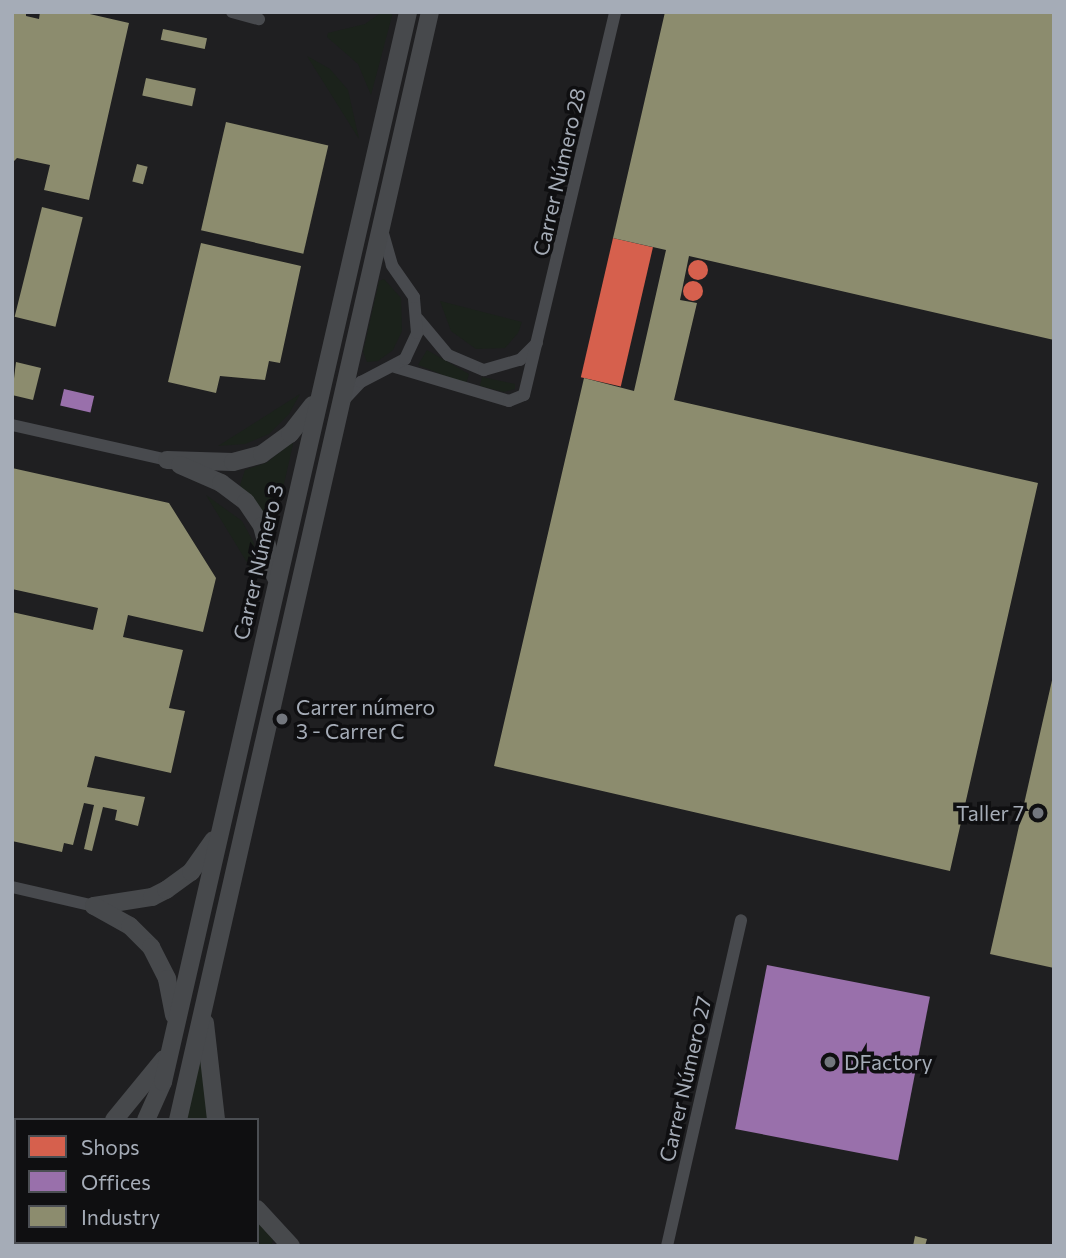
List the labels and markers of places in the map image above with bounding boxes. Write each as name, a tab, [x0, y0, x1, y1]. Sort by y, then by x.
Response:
place label: Carrer número 3 - Carrer C	[296, 694, 435, 744]
marker: Carrer número 3 - Carrer C	[274, 711, 290, 727]
place label: Taller 7	[956, 800, 1024, 826]
marker: Taller 7	[1030, 805, 1046, 821]
place label: DFactory	[844, 1049, 933, 1075]
marker: DFactory	[822, 1054, 838, 1070]

